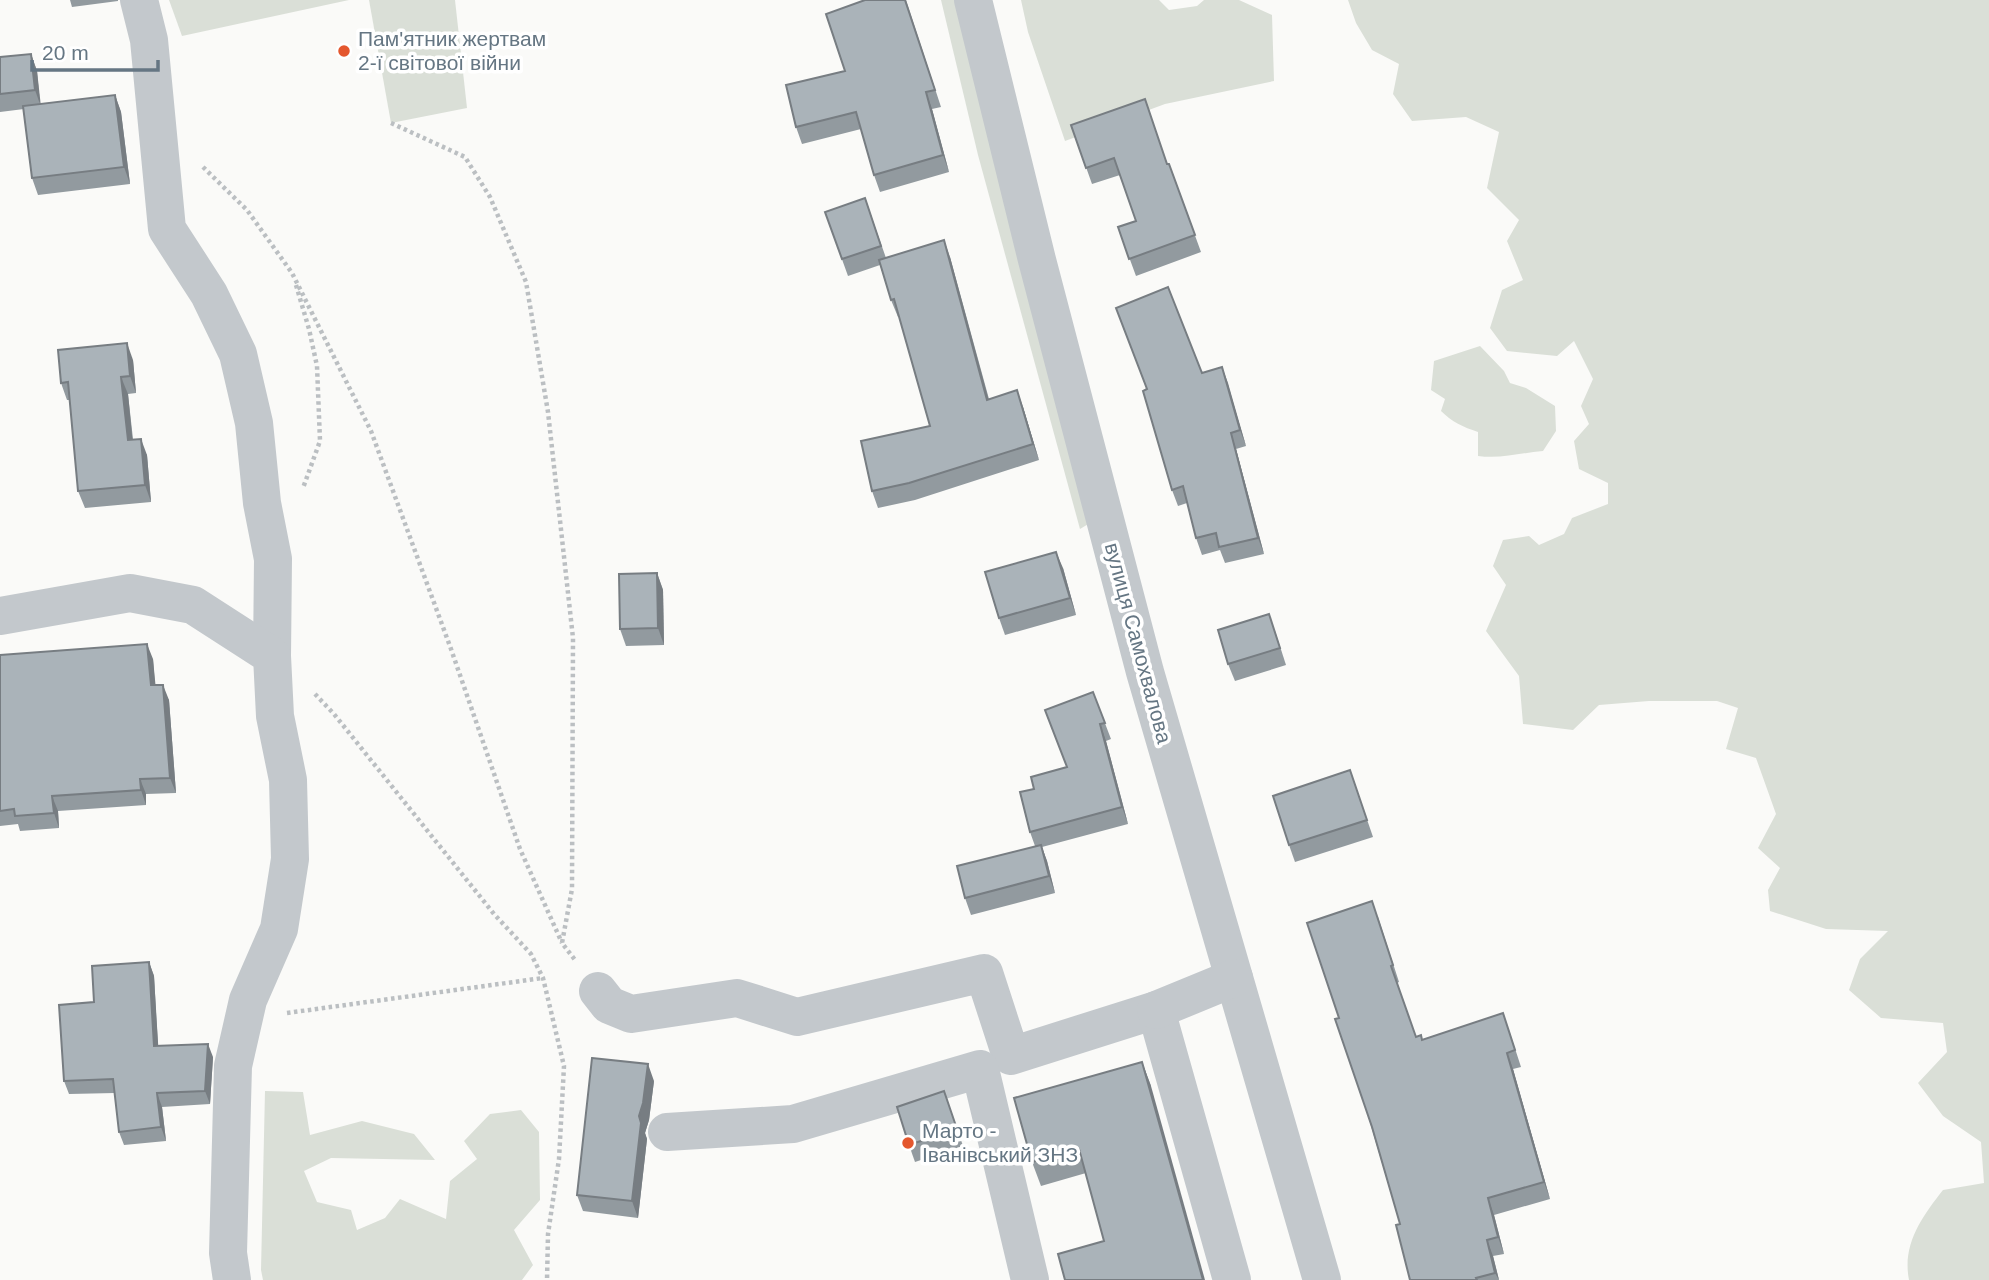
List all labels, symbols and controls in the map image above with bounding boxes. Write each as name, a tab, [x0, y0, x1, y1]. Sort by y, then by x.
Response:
place label: Пам'ятник жертвам 2-ї світової війни	[358, 27, 546, 74]
scale bar	[32, 28, 158, 72]
text: 20 m	[42, 41, 89, 64]
marker: Пам'ятник жертвам 2-ї світової війни	[336, 43, 352, 59]
street label: вулиця Самохвалова	[1101, 540, 1176, 746]
place label: Марто - Іванівський ЗНЗ	[922, 1119, 1078, 1166]
marker: Марто - Іванівський ЗНЗ	[900, 1135, 916, 1151]

